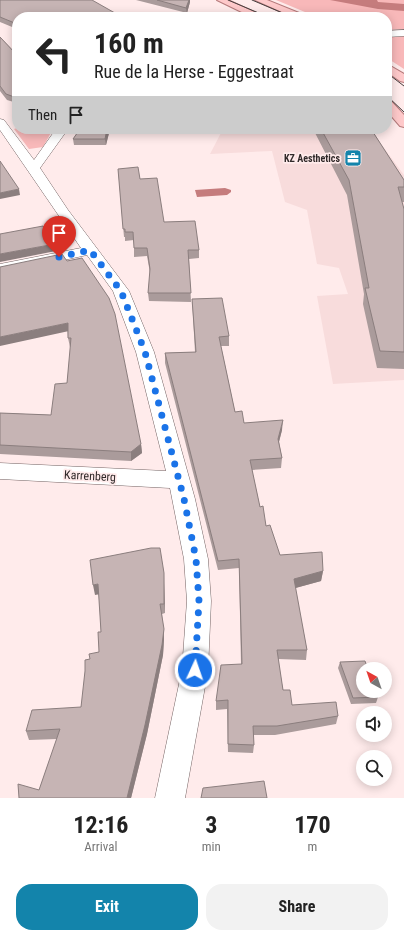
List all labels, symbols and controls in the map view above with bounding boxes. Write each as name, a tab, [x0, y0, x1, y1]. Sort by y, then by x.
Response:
text: 160 m	[94, 27, 164, 60]
icon: left	[28, 28, 80, 80]
text: Rue de la Herse - Eggestraat	[94, 61, 294, 82]
icon: arrive	[65, 104, 87, 126]
text: Then	[28, 106, 57, 124]
office icon: KZ Aesthetics	[343, 148, 363, 168]
place label: KZ Aesthetics	[284, 153, 340, 164]
pin	[42, 216, 76, 257]
icon: arrive	[48, 222, 70, 244]
street label: Karrenberg	[64, 468, 116, 484]
position arrow	[174, 649, 216, 691]
north arrow	[356, 662, 392, 698]
map controls	[356, 662, 392, 786]
button: sound	[356, 706, 392, 742]
button: search	[356, 750, 392, 786]
text: 12:16	[73, 811, 128, 839]
text: 3	[205, 811, 217, 839]
text: 170	[294, 811, 331, 839]
text: Arrival	[84, 839, 117, 854]
text: min	[202, 839, 221, 854]
text: m	[308, 839, 317, 854]
button: Exit	[16, 884, 198, 930]
button: Share	[206, 884, 388, 930]

